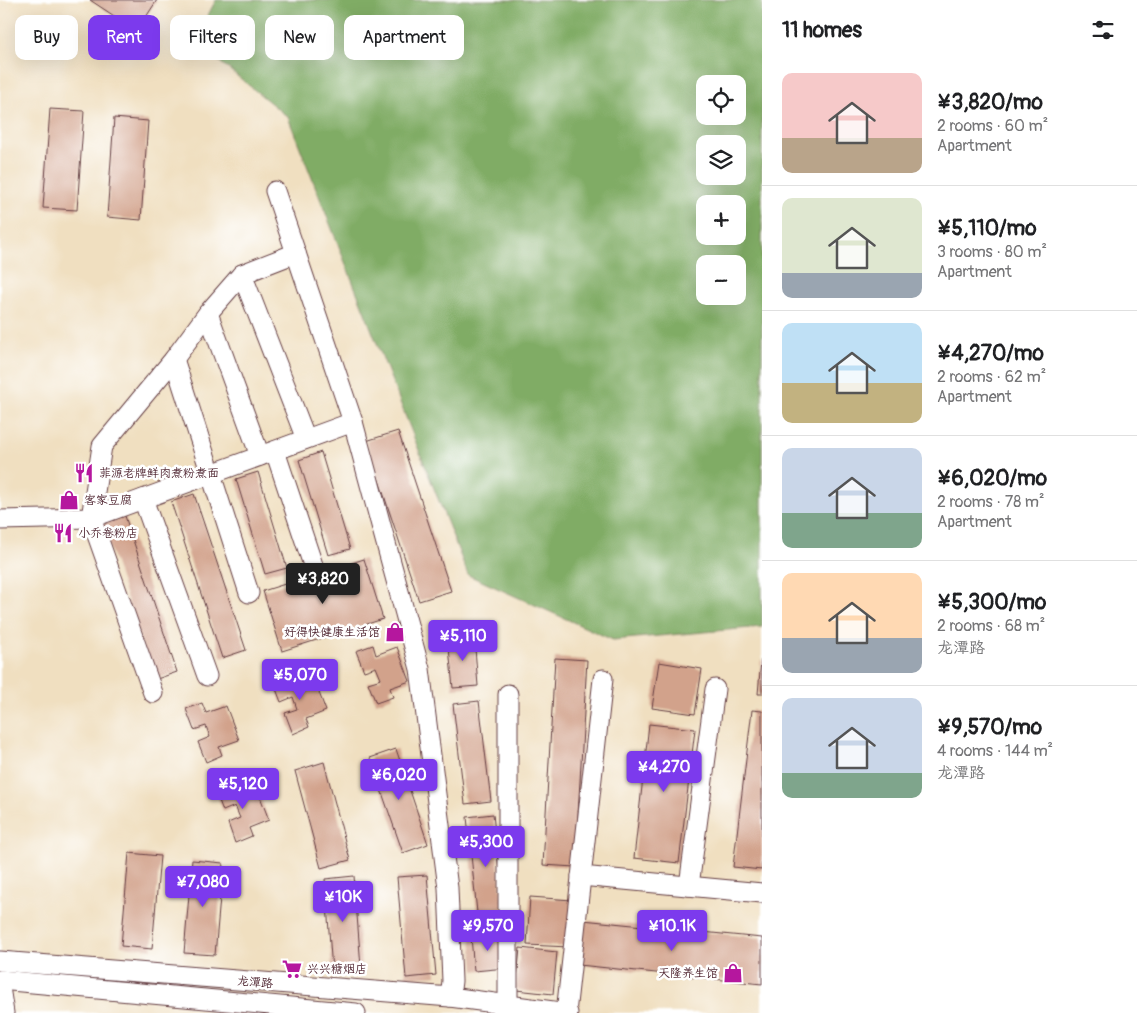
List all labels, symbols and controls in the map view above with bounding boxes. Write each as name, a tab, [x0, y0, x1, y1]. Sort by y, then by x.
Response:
chip: Buy	[15, 15, 78, 60]
chip: Rent	[88, 15, 160, 60]
chip: Filters	[170, 15, 255, 60]
chip: New	[265, 15, 334, 60]
chip: Apartment	[344, 15, 464, 60]
icon: filters	[1089, 16, 1117, 44]
text: 11 homes	[782, 17, 862, 44]
map controls	[696, 75, 746, 305]
button: locate	[696, 75, 746, 125]
text: ¥3,820/mo	[937, 89, 1043, 116]
icon: home	[822, 93, 882, 153]
text: 2 rooms · 60 m²	[937, 116, 1048, 136]
button: layers	[696, 135, 746, 185]
text: Apartment	[937, 136, 1012, 156]
button: +	[696, 195, 746, 245]
text: ¥5,110/mo	[937, 215, 1037, 242]
icon: home	[822, 218, 882, 278]
text: 3 rooms · 80 m²	[937, 242, 1047, 262]
button: −	[696, 255, 746, 305]
text: Apartment	[937, 262, 1012, 282]
text: ¥4,270/mo	[937, 340, 1044, 367]
icon: home	[822, 343, 882, 403]
text: 2 rooms · 62 m²	[937, 367, 1046, 387]
text: Apartment	[937, 387, 1012, 407]
restaurant icon: 菲源老牌鲜肉煮粉煮面	[73, 462, 95, 484]
text: ¥6,020/mo	[937, 465, 1047, 492]
place label: 菲源老牌鲜肉煮粉煮面	[99, 466, 219, 481]
icon: home	[822, 468, 882, 528]
shop icon: 客家豆腐	[58, 489, 80, 511]
text: 2 rooms · 78 m²	[937, 492, 1044, 512]
place label: 客家豆腐	[84, 493, 132, 508]
text: Apartment	[937, 512, 1012, 532]
restaurant icon: 小乔卷粉店	[52, 522, 74, 544]
place label: 小乔卷粉店	[78, 526, 138, 541]
pin: ¥3,820	[282, 562, 364, 605]
text: ¥3,820	[297, 569, 349, 589]
text: ¥5,300/mo	[937, 589, 1046, 616]
icon: home	[822, 593, 882, 653]
text: 2 rooms · 68 m²	[937, 616, 1045, 636]
pin: ¥5,110	[422, 620, 504, 662]
shop icon: 好得快健康生活馆	[384, 621, 406, 643]
place label: 好得快健康生活馆	[284, 625, 380, 640]
text: ¥5,110	[439, 626, 487, 646]
text: 龙潭路	[937, 638, 985, 658]
pin: ¥5,070	[259, 658, 341, 701]
text: ¥5,070	[273, 665, 327, 685]
text: ¥9,570/mo	[937, 714, 1042, 741]
icon: home	[822, 718, 882, 778]
text: 4 rooms · 144 m²	[937, 741, 1053, 761]
pin: ¥4,270	[623, 750, 705, 793]
text: ¥4,270	[638, 757, 690, 777]
pin: ¥6,020	[358, 758, 440, 801]
text: 龙潭路	[937, 763, 985, 783]
text: ¥6,020	[371, 765, 427, 785]
pin: ¥5,120	[202, 768, 284, 810]
text: ¥5,120	[218, 774, 268, 794]
pin: ¥5,300	[445, 826, 527, 868]
text: ¥5,300	[459, 832, 513, 852]
pin: ¥7,080	[162, 866, 244, 908]
text: ¥7,080	[176, 872, 230, 892]
pin: ¥10K	[313, 880, 373, 923]
text: ¥10K	[324, 887, 362, 907]
pin: ¥9,570	[447, 910, 529, 952]
pin: ¥10.1K	[631, 910, 713, 952]
text: ¥9,570	[462, 916, 514, 936]
text: ¥10.1K	[648, 916, 696, 936]
supermarket icon: 兴兴糖烟店	[281, 958, 303, 980]
place label: 兴兴糖烟店	[307, 962, 367, 977]
shop icon: 天隆养生馆	[722, 962, 744, 984]
place label: 天隆养生馆	[658, 966, 718, 981]
street label: 龙潭路	[236, 973, 274, 992]

